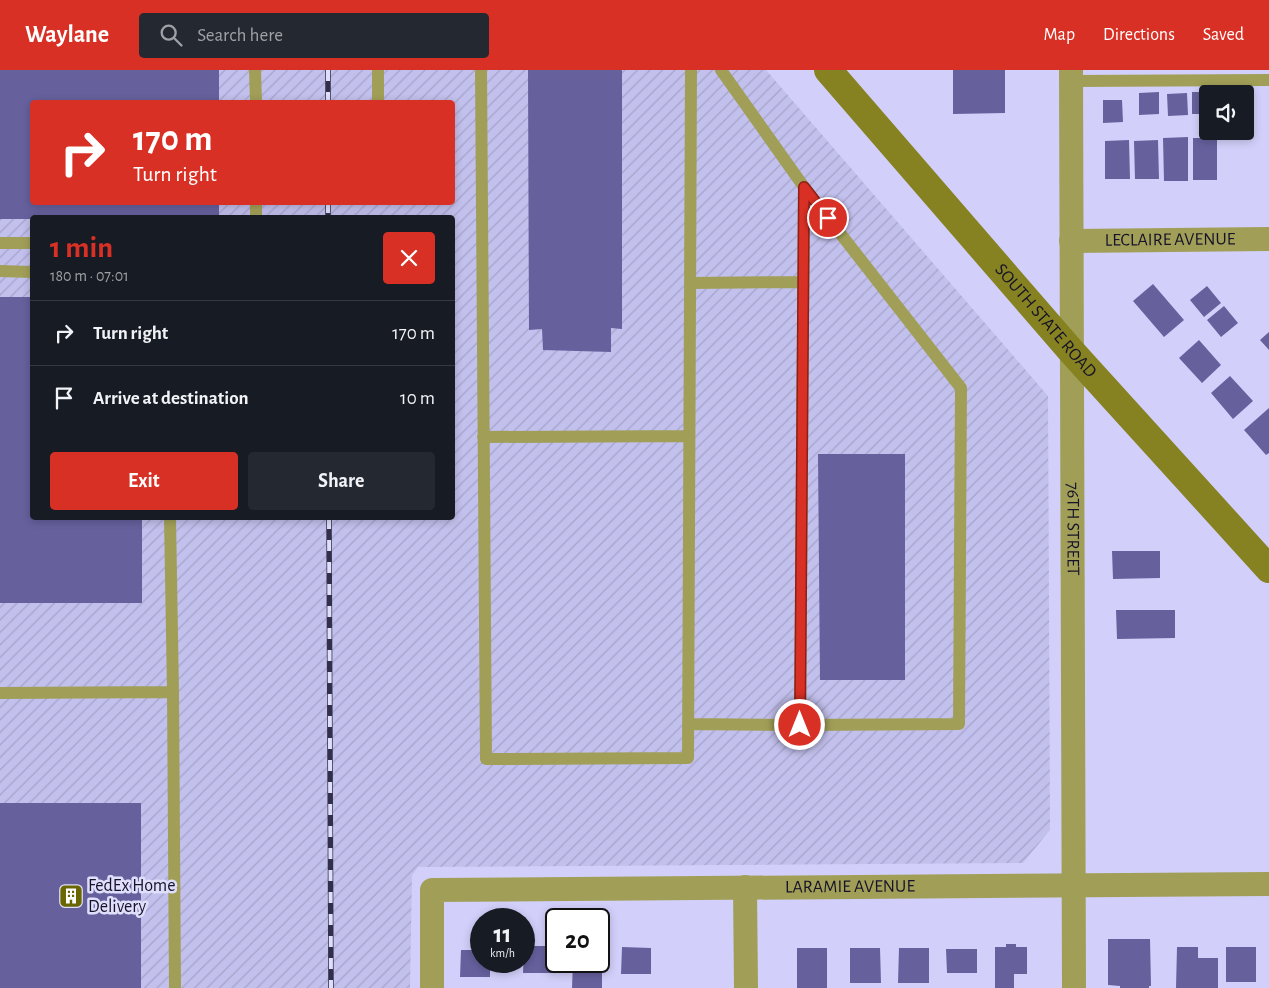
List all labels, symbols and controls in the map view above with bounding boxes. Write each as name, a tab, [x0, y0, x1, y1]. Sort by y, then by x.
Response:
search box	[139, 13, 489, 58]
icon: search	[157, 21, 185, 49]
text: Waylane	[25, 23, 109, 47]
text: Search here	[197, 26, 283, 45]
text: Map	[1044, 26, 1075, 44]
text: Directions	[1103, 26, 1175, 44]
text: Saved	[1203, 26, 1244, 44]
map controls	[1199, 85, 1254, 140]
button: sound	[1199, 85, 1254, 140]
icon: right	[50, 120, 115, 185]
text: 170 m	[133, 122, 213, 157]
text: Turn right	[133, 163, 217, 185]
pin	[807, 197, 849, 239]
icon: arrive	[814, 204, 842, 232]
street label: LECLAIRE AVENUE	[1105, 230, 1236, 250]
button: close	[383, 232, 435, 284]
text: 1 min	[50, 233, 113, 263]
street label: SOUTH STATE ROAD	[991, 261, 1100, 381]
text: 180 m · 07:01	[50, 268, 129, 284]
icon: right	[50, 319, 78, 347]
text: Turn right	[93, 324, 168, 343]
text: 170 m	[392, 324, 435, 343]
icon: arrive	[50, 384, 78, 412]
text: Arrive at destination	[93, 389, 249, 408]
text: 10 m	[400, 389, 435, 408]
button: Exit	[50, 452, 238, 510]
button: Share	[248, 452, 435, 510]
street label: 76TH STREET	[1063, 482, 1082, 576]
position arrow	[773, 698, 825, 750]
place label: FedEx Home Delivery	[88, 877, 176, 916]
street label: LARAMIE AVENUE	[785, 878, 915, 896]
building icon: FedEx Home Delivery	[58, 883, 84, 909]
speed limit sign: 20	[545, 908, 610, 973]
text: 11	[493, 922, 512, 947]
text: km/h	[490, 947, 515, 959]

